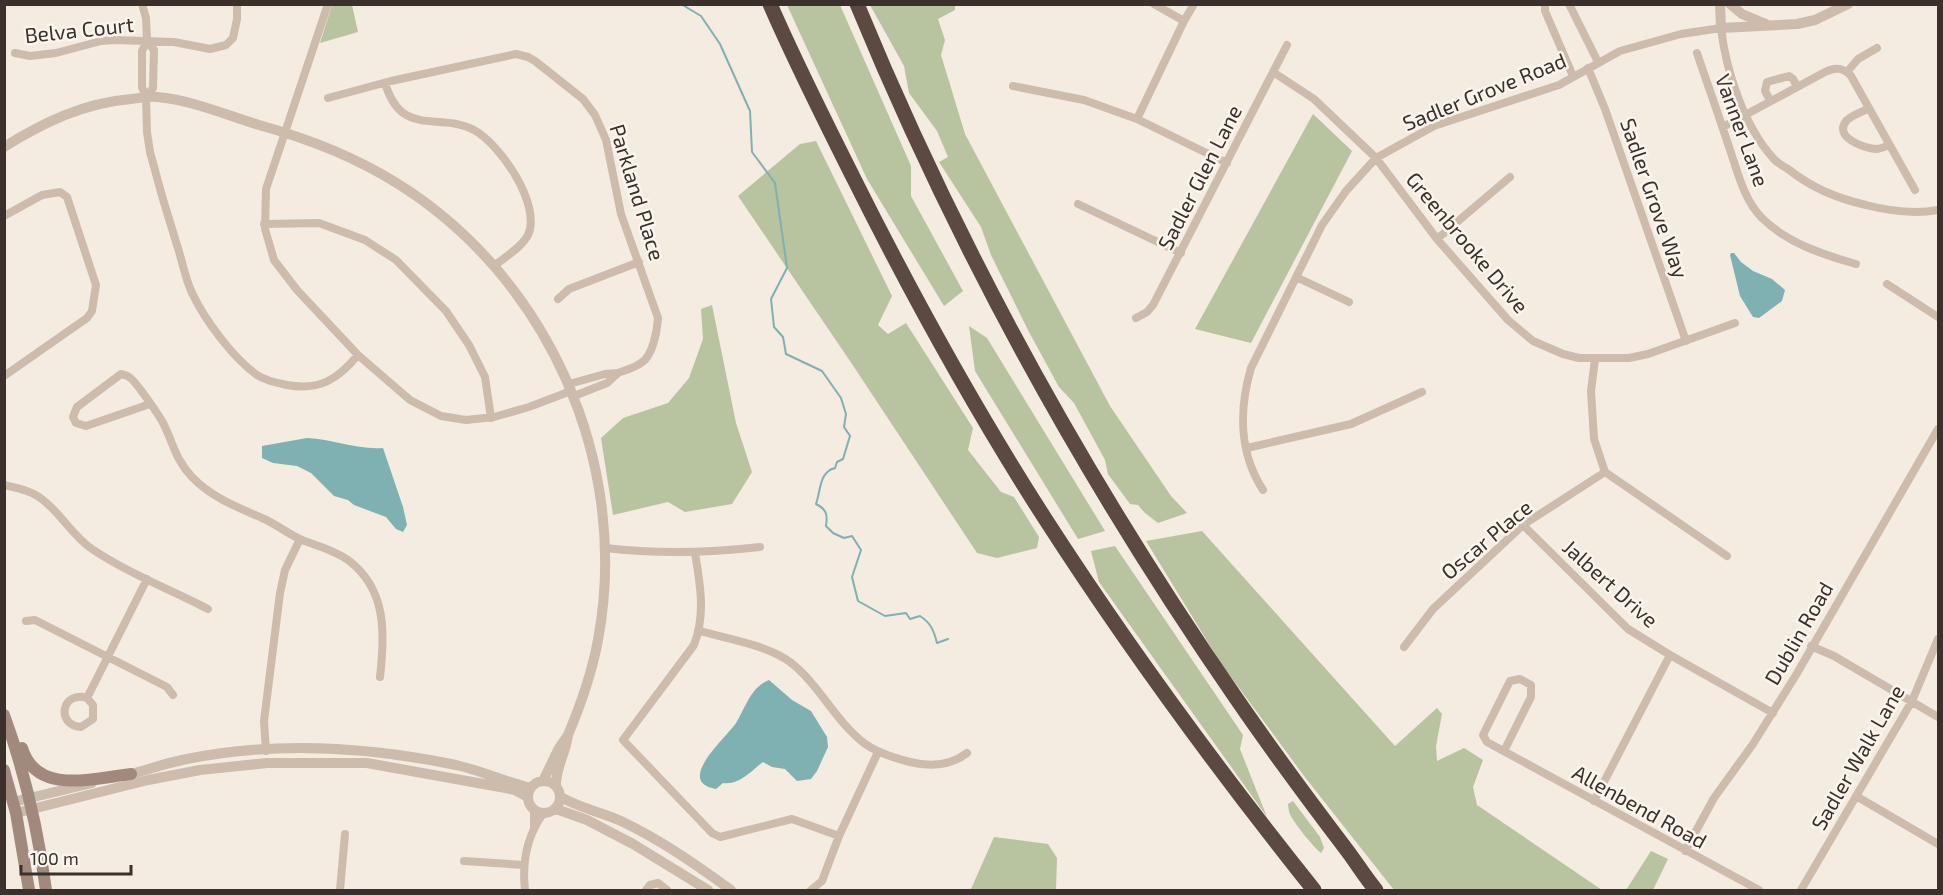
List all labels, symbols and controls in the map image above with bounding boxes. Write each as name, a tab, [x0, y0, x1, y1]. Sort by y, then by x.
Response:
street label: Belva Court	[23, 11, 135, 47]
street label: Sadler Grove Road	[1399, 47, 1569, 135]
street label: Vanner Lane	[1711, 70, 1775, 190]
street label: Sadler Glen Lane	[1152, 101, 1246, 253]
street label: Sadler Grove Way	[1616, 115, 1694, 281]
street label: Parkland Place	[605, 121, 671, 263]
street label: Greenbrooke Drive	[1402, 166, 1534, 318]
street label: Oscar Place	[1436, 494, 1536, 584]
street label: Jalbert Drive	[1558, 534, 1664, 632]
street label: Dublin Road	[1759, 577, 1837, 689]
street label: Sadler Walk Lane	[1805, 680, 1909, 834]
street label: Allenbend Road	[1569, 759, 1711, 853]
scale bar	[21, 838, 130, 876]
text: 100 m	[30, 847, 79, 869]

